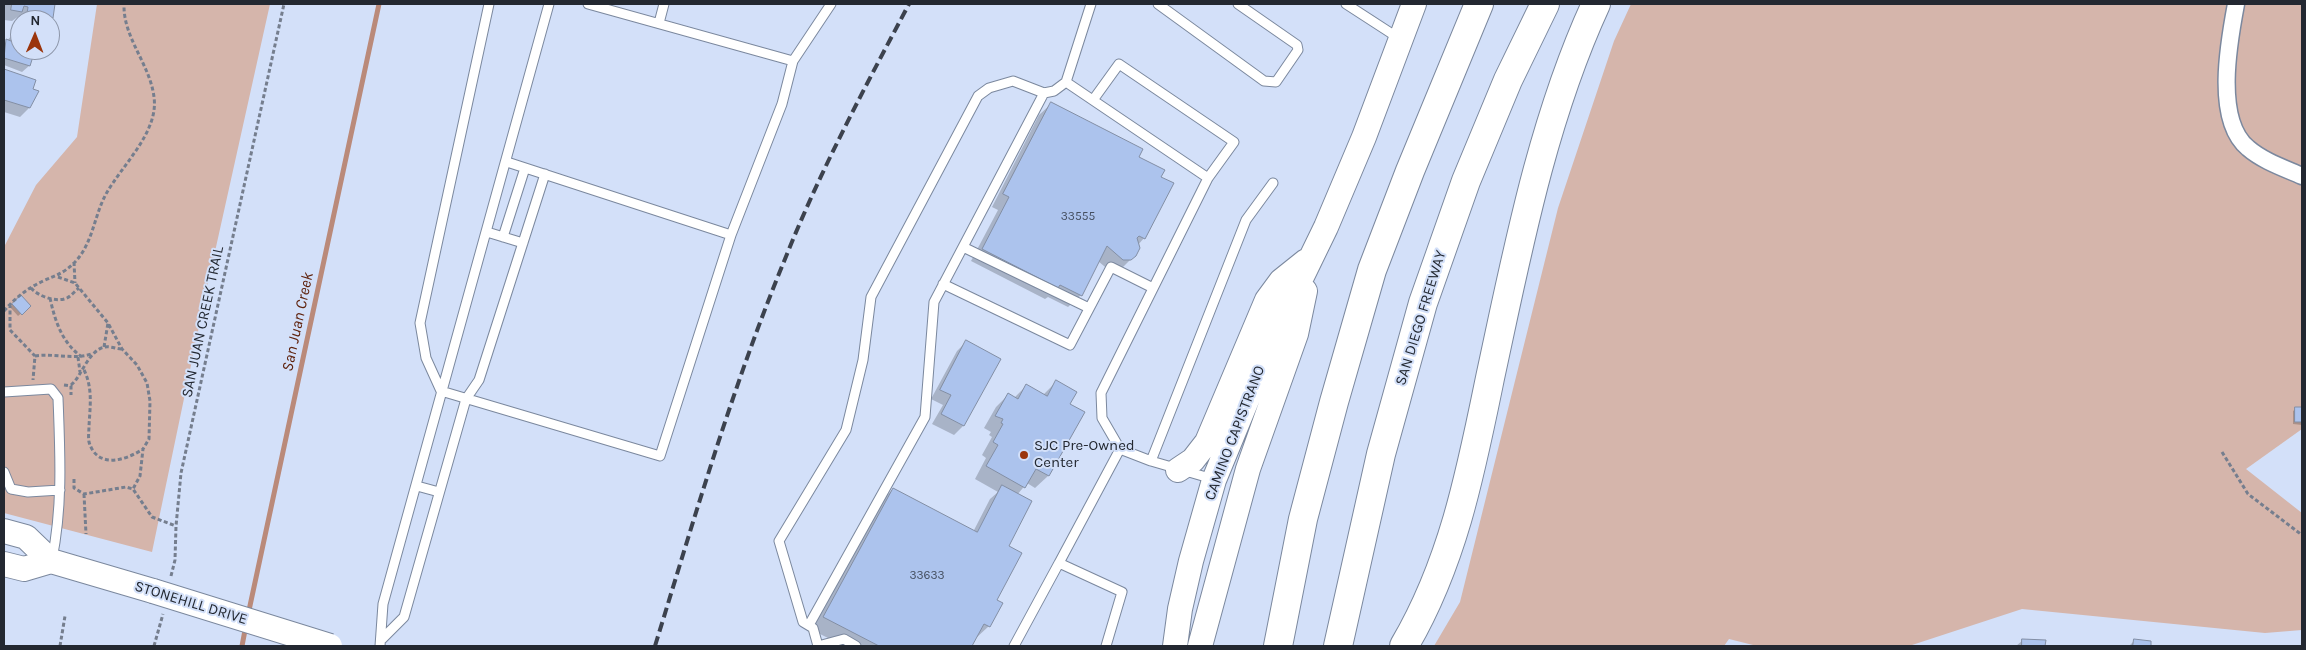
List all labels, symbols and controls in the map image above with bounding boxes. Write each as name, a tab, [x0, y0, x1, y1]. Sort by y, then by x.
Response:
north arrow	[10, 10, 60, 60]
text: N	[30, 12, 40, 29]
house number: 33555	[1061, 210, 1095, 224]
street label: SAN JUAN CREEK TRAIL	[178, 245, 228, 399]
street label: SAN DIEGO FREEWAY	[1392, 248, 1450, 388]
water label: San Juan Creek	[278, 271, 318, 373]
street label: CAMINO CAPISTRANO	[1201, 363, 1269, 503]
place label: SJC Pre-Owned Center	[1034, 437, 1135, 472]
marker: SJC Pre-Owned Center	[1018, 449, 1030, 461]
house number: 33633	[909, 569, 945, 583]
street label: STONEHILL DRIVE	[132, 577, 250, 629]

